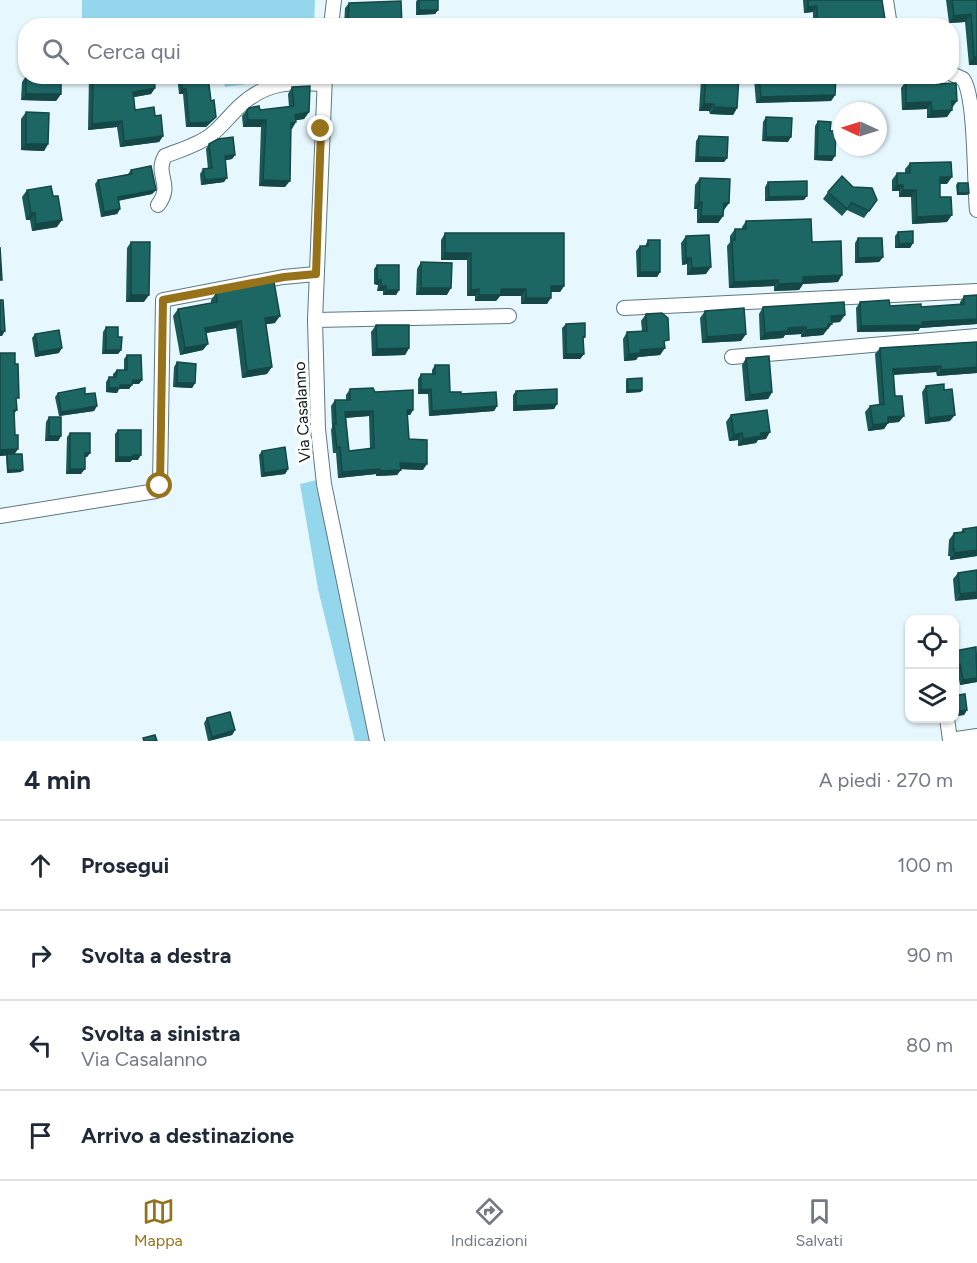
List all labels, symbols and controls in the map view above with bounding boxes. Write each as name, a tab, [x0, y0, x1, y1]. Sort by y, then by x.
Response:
search box	[18, 18, 959, 84]
icon: search	[39, 35, 72, 68]
text: Cerca qui	[87, 38, 181, 65]
north arrow	[833, 102, 887, 156]
route end	[307, 115, 333, 141]
street label: Via Casalanno	[290, 361, 314, 463]
route start	[146, 472, 172, 498]
map controls	[905, 615, 959, 723]
button: locate	[905, 615, 959, 669]
button: layers	[905, 669, 959, 723]
text: 4 min	[24, 764, 91, 796]
text: A piedi · 270 m	[819, 768, 953, 792]
icon: ahead	[24, 849, 57, 882]
text: Prosegui	[81, 852, 169, 879]
text: 100 m	[897, 853, 953, 877]
icon: right	[24, 939, 57, 972]
text: Svolta a destra	[81, 942, 231, 969]
text: 90 m	[907, 943, 953, 967]
text: Svolta a sinistra	[81, 1020, 240, 1047]
icon: left	[24, 1029, 57, 1062]
text: 80 m	[906, 1033, 953, 1057]
text: Via Casalanno	[81, 1047, 207, 1071]
icon: arrive	[24, 1119, 57, 1152]
text: Arrivo a destinazione	[81, 1122, 294, 1149]
tab: Mappa	[134, 1195, 183, 1250]
tab: Indicazioni	[451, 1195, 527, 1250]
tab: Salvati	[795, 1195, 843, 1250]

